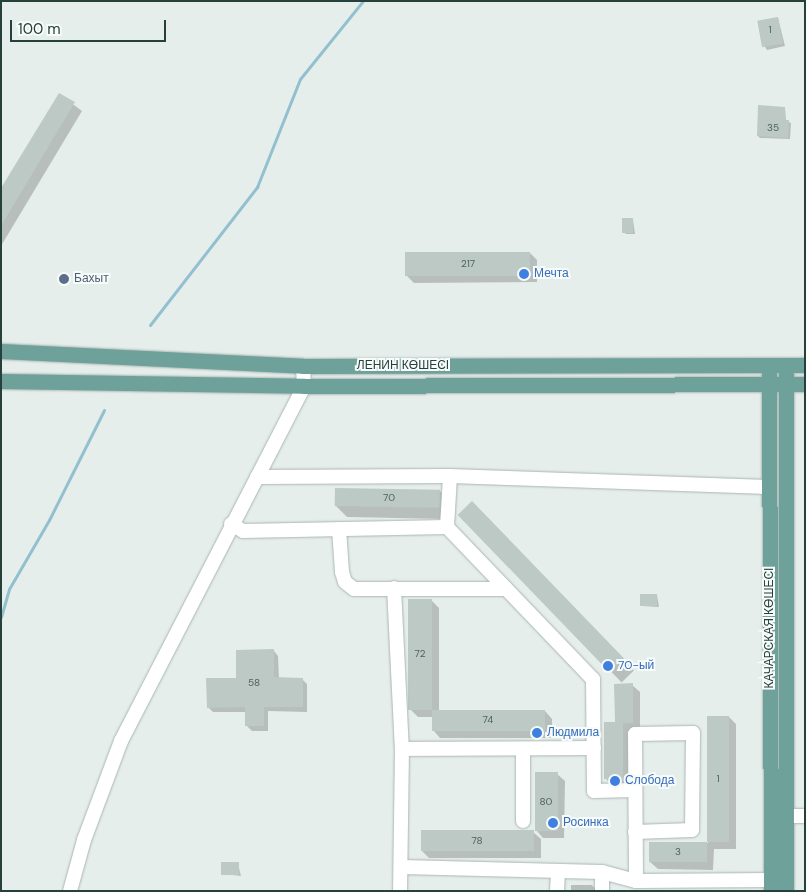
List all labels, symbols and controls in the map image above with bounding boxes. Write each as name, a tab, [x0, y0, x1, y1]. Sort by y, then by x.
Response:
scale bar	[12, 10, 169, 42]
text: 100 m	[18, 19, 61, 39]
house number: 1	[768, 24, 772, 36]
house number: 35	[767, 122, 779, 134]
house number: 217	[461, 258, 475, 270]
place label: Мечта	[534, 267, 569, 281]
marker: Мечта	[518, 268, 530, 280]
place label: Бахыт	[74, 272, 109, 286]
marker: Бахыт	[58, 273, 70, 285]
street label: ЛЕНИН КӨШЕСІ	[357, 359, 449, 373]
house number: 70	[383, 492, 395, 504]
street label: КАЧАРСКАЯ КӨШЕСІ	[763, 568, 777, 688]
house number: 72	[415, 648, 425, 660]
place label: 70-ый	[618, 659, 654, 673]
marker: 70-ый	[602, 660, 614, 672]
house number: 58	[248, 677, 260, 689]
house number: 74	[483, 714, 493, 726]
place label: Людмила	[547, 726, 599, 740]
marker: Людмила	[531, 727, 543, 739]
house number: 1	[716, 773, 720, 785]
place label: Слобода	[625, 774, 674, 788]
marker: Слобода	[609, 775, 621, 787]
house number: 80	[540, 796, 552, 808]
place label: Росинка	[563, 816, 609, 830]
marker: Росинка	[547, 817, 559, 829]
house number: 78	[471, 835, 483, 847]
house number: 3	[675, 846, 681, 858]

